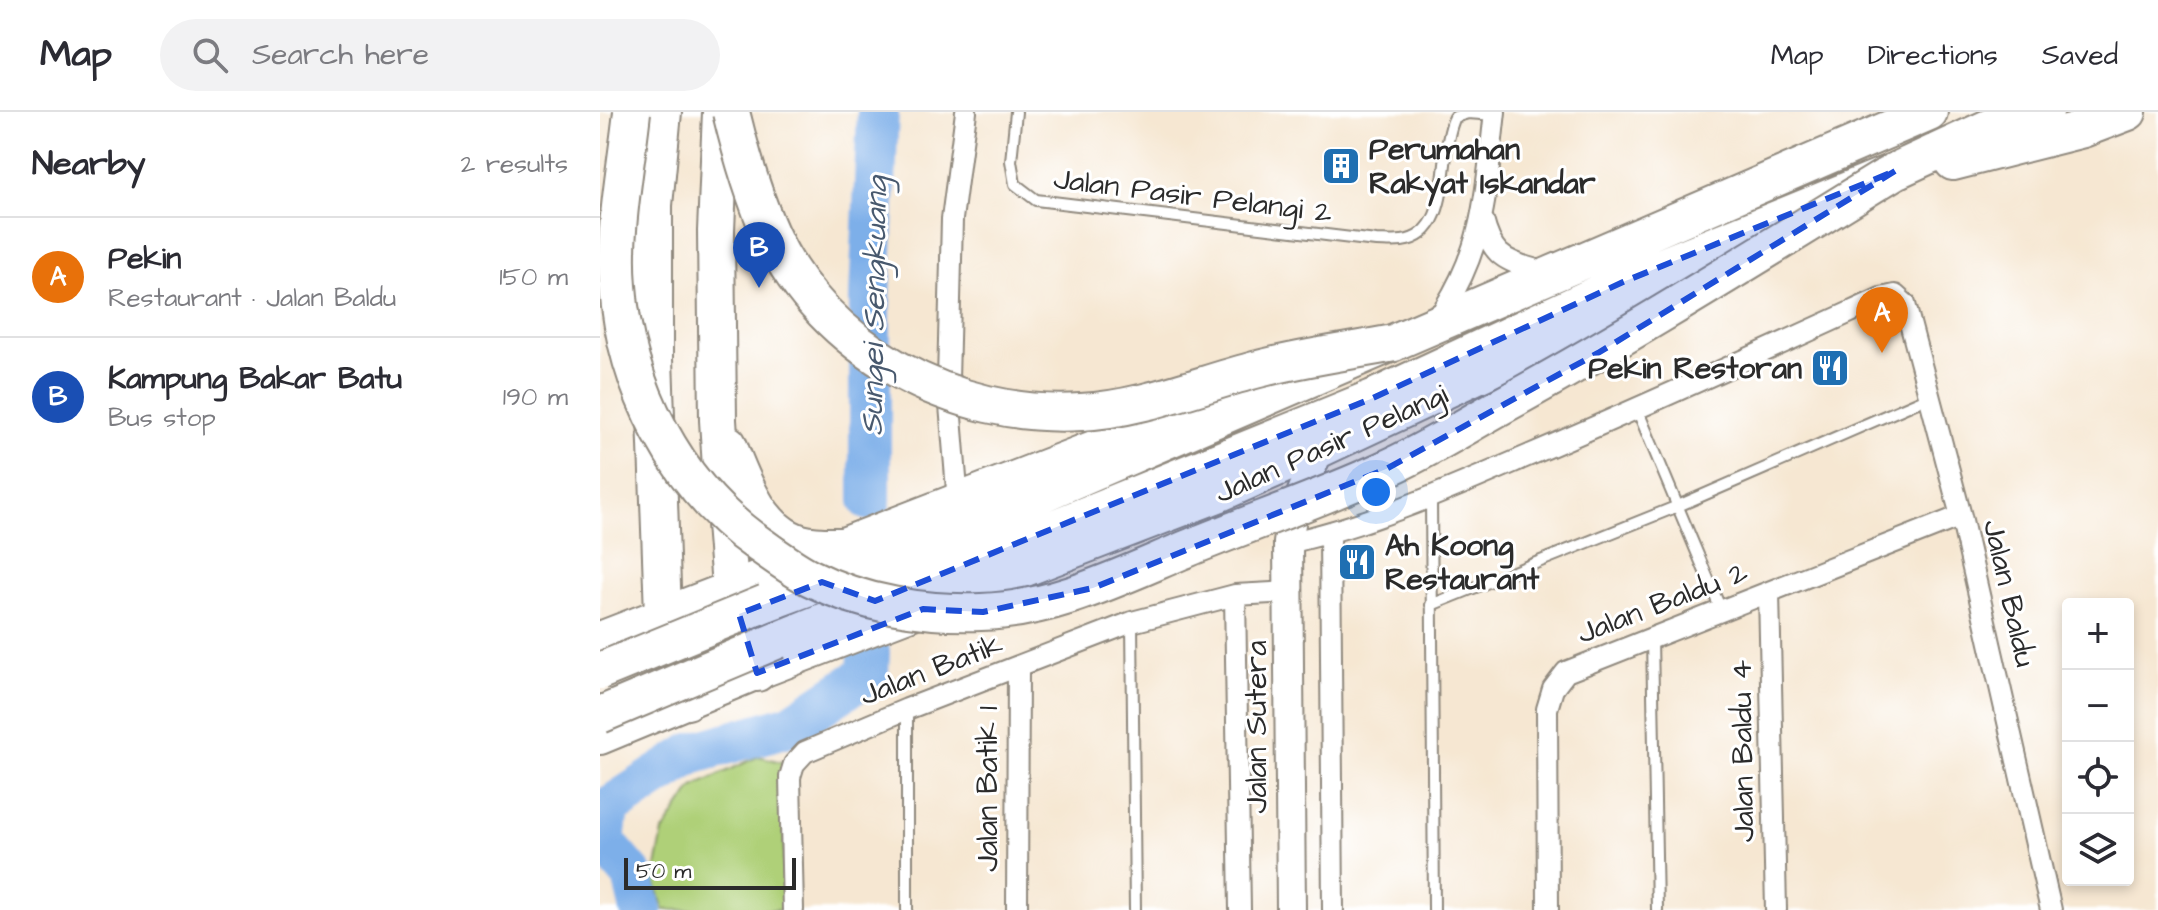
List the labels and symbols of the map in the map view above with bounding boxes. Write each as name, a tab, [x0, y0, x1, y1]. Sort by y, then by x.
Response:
place label: Perumahan Rakyat Iskandar	[1369, 129, 1596, 207]
building icon: Perumahan Rakyat Iskandar	[1320, 145, 1362, 187]
street label: Jalan Pasir Pelangi 2	[1051, 158, 1335, 235]
water label: Sungei Sengkuang	[850, 173, 900, 436]
pin: B	[733, 222, 785, 288]
pin: A	[1856, 287, 1908, 353]
restaurant icon: Pekin Restoran	[1809, 347, 1851, 389]
place label: Pekin Restoran	[1588, 348, 1802, 390]
street label: Jalan Pasir Pelangi	[1208, 373, 1455, 515]
your location	[1356, 472, 1396, 512]
street label: Jalan Baldu	[1972, 515, 2046, 671]
place label: Ah Koong Restaurant	[1385, 525, 1540, 601]
restaurant icon: Ah Koong Restaurant	[1336, 541, 1378, 583]
street label: Jalan Baldu 2	[1571, 551, 1754, 655]
street label: Jalan Batik	[854, 623, 1009, 716]
street label: Jalan Sutera	[1236, 641, 1278, 813]
street label: Jalan Baldu 4	[1720, 659, 1766, 843]
street label: Jalan Batik 1	[967, 706, 1009, 872]
scale bar	[624, 854, 796, 890]

